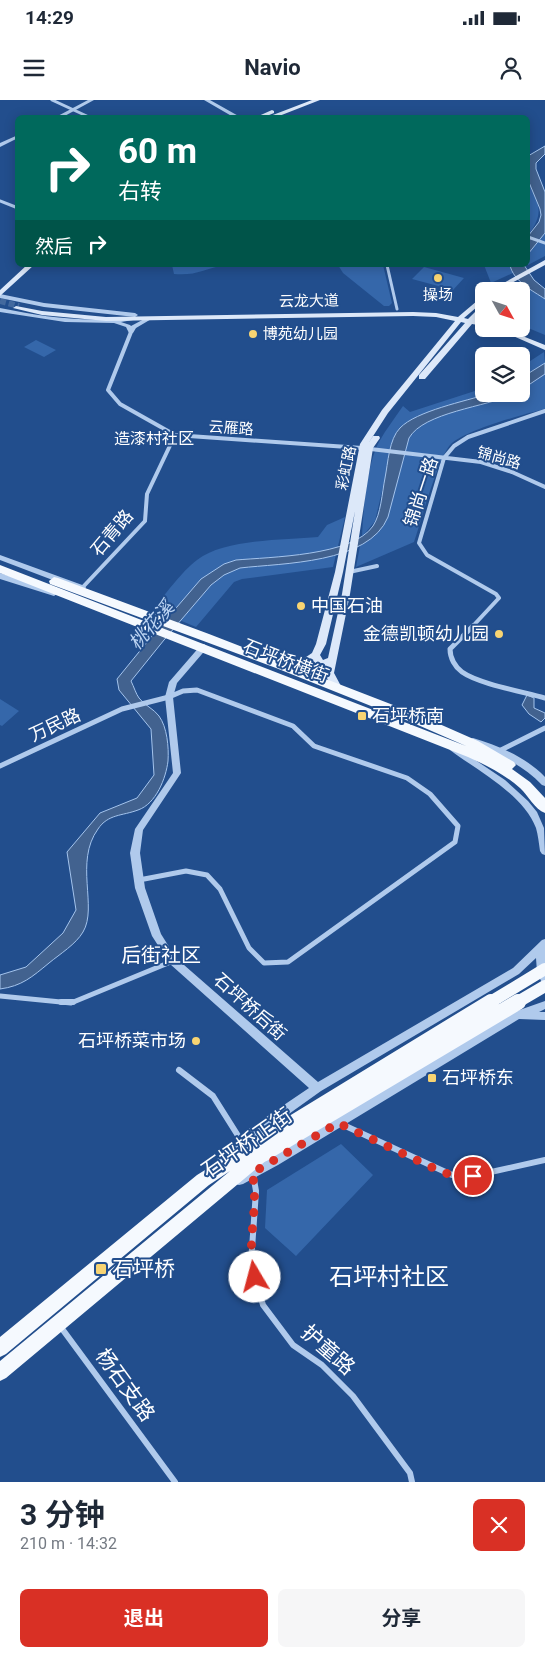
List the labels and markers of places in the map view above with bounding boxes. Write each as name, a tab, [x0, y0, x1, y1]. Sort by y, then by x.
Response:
marker: 操场	[432, 272, 444, 284]
place label: 操场	[423, 286, 453, 304]
place label: 博苑幼儿园	[263, 325, 338, 343]
marker: 博苑幼儿园	[247, 328, 259, 340]
place label: 中国石油	[311, 595, 383, 616]
marker: 中国石油	[295, 600, 307, 612]
place label: 金德凯顿幼儿园	[363, 623, 489, 644]
marker: 金德凯顿幼儿园	[493, 628, 505, 640]
place label: 石坪桥南	[372, 705, 444, 726]
marker: 石坪桥南	[356, 710, 368, 722]
place label: 石坪桥菜市场	[78, 1030, 186, 1051]
marker: 石坪桥菜市场	[190, 1035, 202, 1047]
place label: 石坪桥东	[442, 1067, 514, 1088]
marker: 石坪桥东	[426, 1072, 438, 1084]
pin	[452, 1155, 494, 1197]
place label: 石坪桥	[112, 1257, 175, 1281]
marker: 石坪桥	[94, 1262, 108, 1276]

